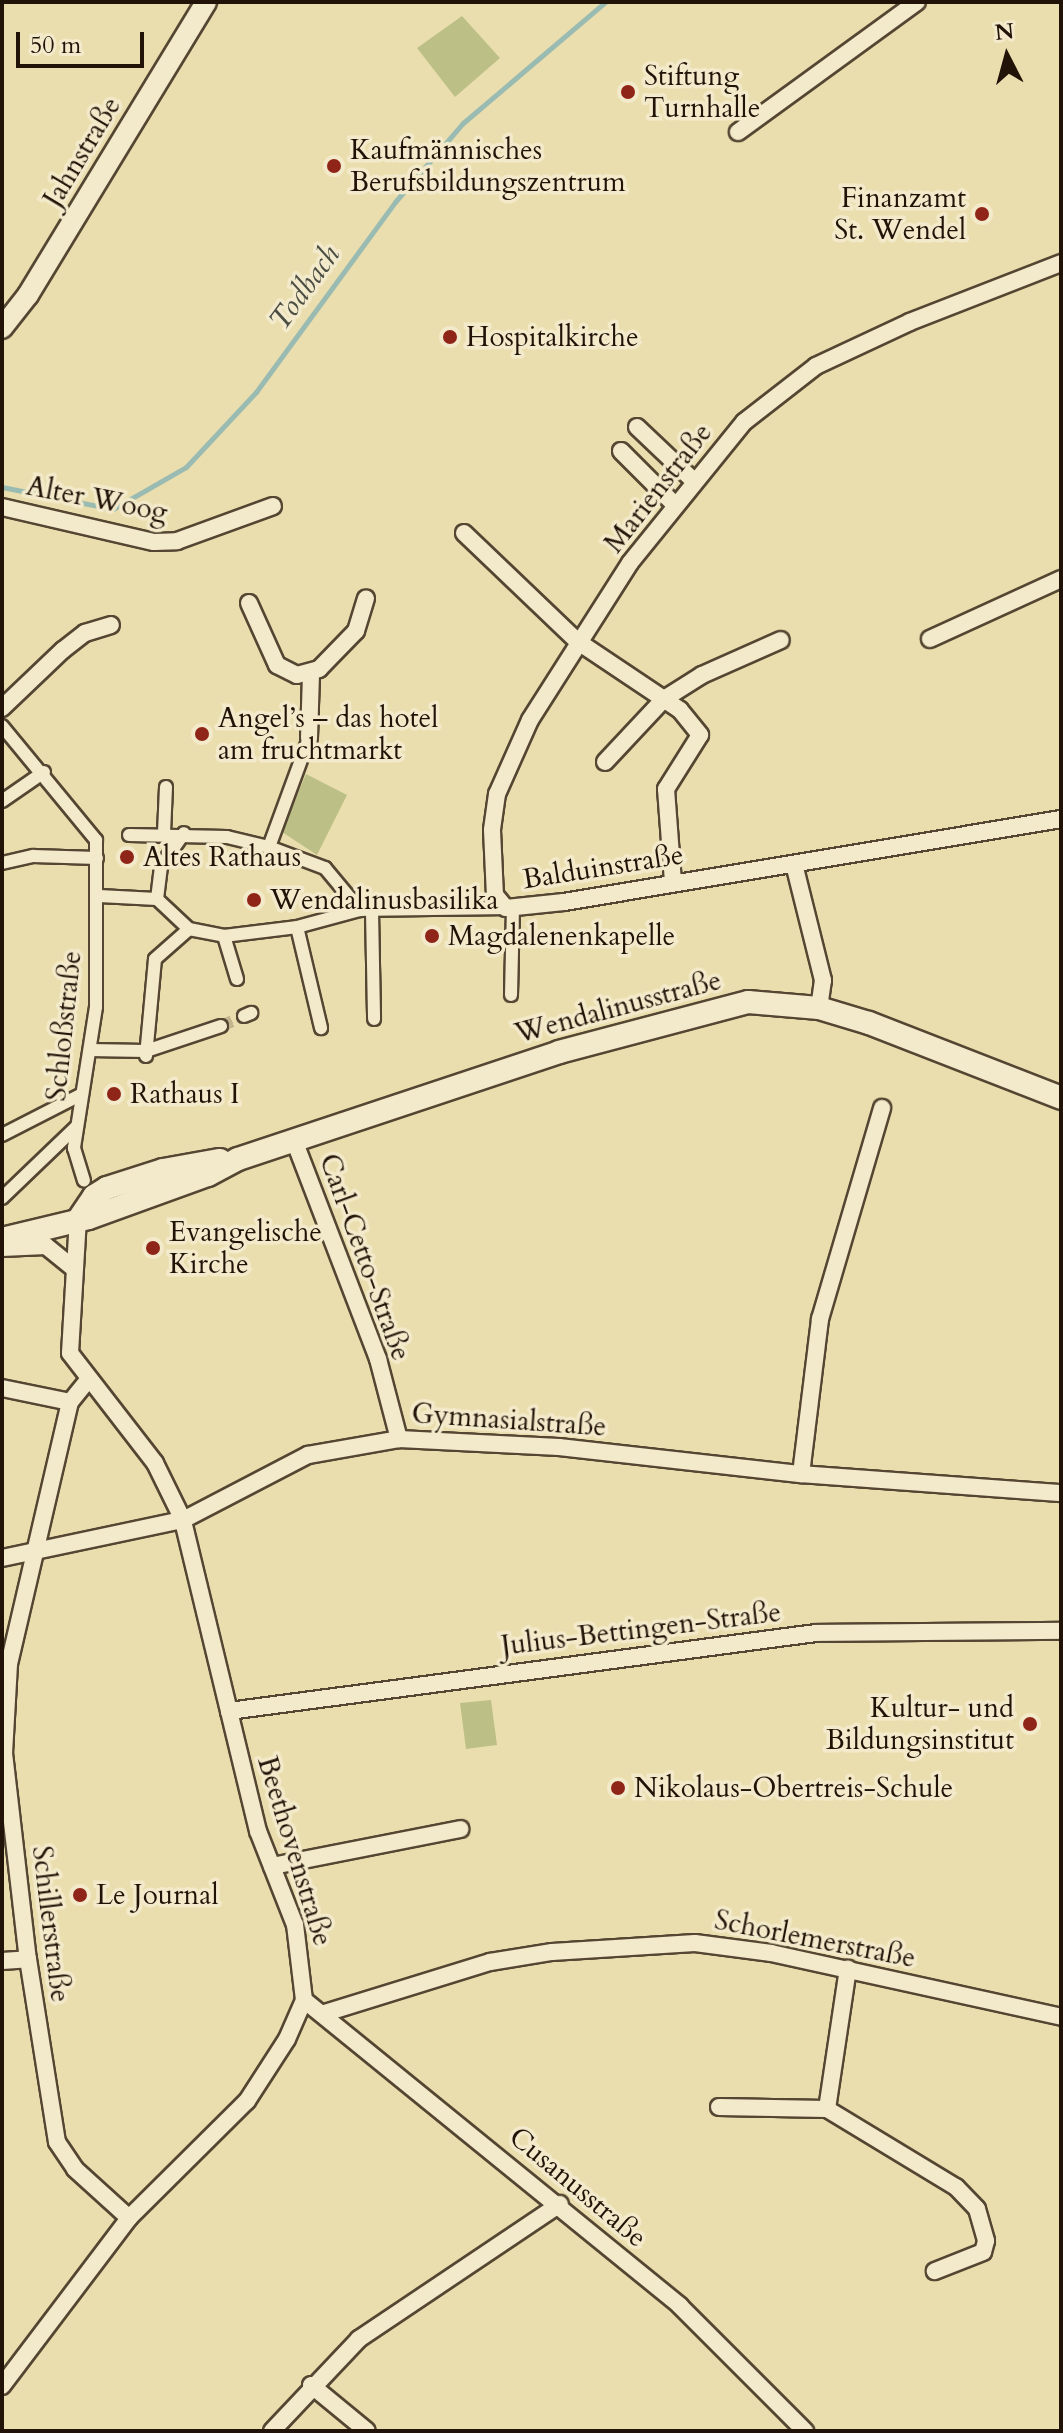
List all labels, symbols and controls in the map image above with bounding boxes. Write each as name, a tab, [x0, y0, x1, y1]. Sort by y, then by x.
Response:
scale bar	[20, 16, 148, 66]
north arrow	[967, 16, 1047, 96]
text: N	[993, 16, 1016, 48]
text: 50 m	[30, 29, 81, 62]
place label: Stiftung Turnhalle	[644, 59, 760, 125]
marker: Stiftung Turnhalle	[619, 83, 637, 101]
street label: Jahnstraße	[36, 91, 128, 213]
place label: Kaufmännisches Berufsbildungszentrum	[350, 133, 626, 199]
marker: Kaufmännisches Berufsbildungszentrum	[325, 157, 343, 175]
place label: Finanzamt St. Wendel	[834, 181, 966, 247]
marker: Finanzamt St. Wendel	[973, 205, 991, 223]
water label: Todbach	[262, 238, 348, 338]
place label: Hospitalkirche	[466, 320, 639, 354]
marker: Hospitalkirche	[441, 328, 459, 346]
street label: Marienstraße	[597, 417, 719, 559]
street label: Alter Woog	[23, 469, 171, 529]
place label: Angel’s – das hotel am fruchtmarkt	[218, 701, 438, 767]
marker: Angel’s – das hotel am fruchtmarkt	[193, 725, 211, 743]
street label: Balduinstraße	[520, 838, 686, 896]
place label: Altes Rathaus	[143, 840, 301, 874]
marker: Altes Rathaus	[118, 848, 136, 866]
place label: Wendalinusbasilika	[270, 883, 499, 917]
marker: Wendalinusbasilika	[245, 891, 263, 909]
place label: Magdalenenkapelle	[448, 919, 675, 953]
marker: Magdalenenkapelle	[423, 927, 441, 945]
street label: Schloßstraße	[39, 949, 89, 1103]
street label: Wendalinusstraße	[511, 963, 725, 1051]
place label: Rathaus I	[130, 1077, 240, 1111]
marker: Rathaus I	[105, 1085, 123, 1103]
street label: Carl-Cetto-Straße	[312, 1149, 418, 1365]
place label: Evangelische Kirche	[169, 1215, 322, 1281]
marker: Evangelische Kirche	[144, 1239, 162, 1257]
street label: Gymnasialstraße	[411, 1396, 607, 1444]
street label: Julius-Bettingen-Straße	[499, 1595, 783, 1663]
place label: Kultur- und Bildungsinstitut	[826, 1691, 1014, 1757]
marker: Kultur- und Bildungsinstitut	[1021, 1715, 1039, 1733]
street label: Beethovenstraße	[250, 1752, 340, 1950]
place label: Nikolaus-Obertreis-Schule	[634, 1771, 953, 1805]
marker: Nikolaus-Obertreis-Schule	[609, 1779, 627, 1797]
street label: Schillerstraße	[25, 1844, 77, 2004]
place label: Le Journal	[96, 1878, 218, 1912]
marker: Le Journal	[71, 1886, 89, 1904]
street label: Schorlemerstraße	[712, 1903, 918, 1975]
street label: Cusanusstraße	[503, 2120, 653, 2254]

